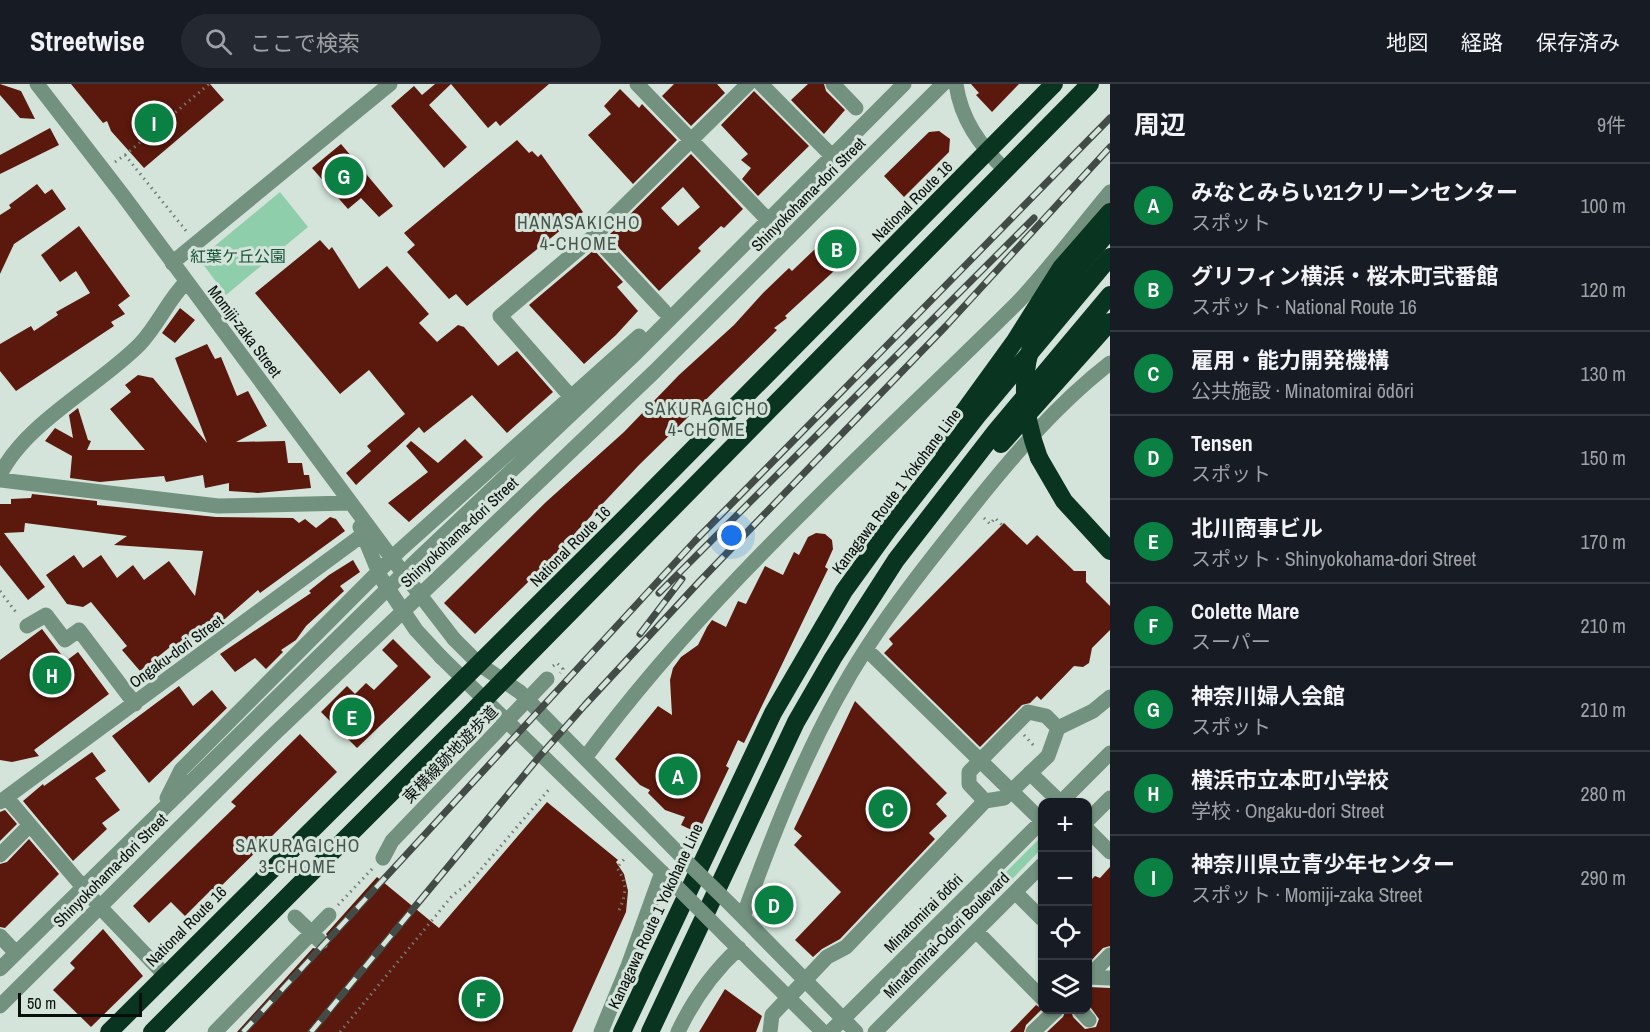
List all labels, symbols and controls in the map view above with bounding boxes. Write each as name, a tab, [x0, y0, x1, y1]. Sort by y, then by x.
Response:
search box	[181, 14, 601, 68]
text: Streetwise	[30, 22, 145, 60]
icon: search	[202, 25, 235, 58]
text: ここで検索	[250, 28, 360, 58]
text: 地図	[1386, 28, 1428, 57]
text: 経路	[1461, 28, 1503, 57]
text: 保存済み	[1536, 28, 1620, 57]
pin: I	[134, 100, 174, 146]
text: 周辺	[1134, 107, 1186, 142]
text: 9件	[1597, 111, 1626, 138]
street label: Shinyokohama-dori Street	[746, 132, 870, 256]
pin: G	[324, 154, 364, 199]
street label: National Route 16	[867, 156, 957, 246]
text: みなとみらい21クリーンセンター	[1191, 177, 1518, 207]
text: A	[1148, 192, 1159, 219]
text: 100 m	[1580, 192, 1626, 219]
text: スポット	[1191, 209, 1271, 236]
district label: HANASAKICHO 4-CHOME	[517, 210, 641, 256]
pin: B	[818, 226, 856, 272]
park label: 紅葉ケ丘公園	[190, 245, 286, 267]
text: グリフィン横浜・桜木町弐番館	[1191, 261, 1499, 291]
text: B	[1148, 276, 1159, 303]
text: 120 m	[1580, 276, 1626, 303]
street label: Momiji-zaka Street	[203, 280, 287, 382]
text: スポット · National Route 16	[1191, 293, 1417, 320]
text: 雇用・能力開発機構	[1191, 345, 1389, 375]
text: C	[1148, 360, 1159, 387]
text: 130 m	[1580, 360, 1626, 387]
text: 公共施設 · Minatomirai ōdōri	[1191, 377, 1414, 404]
district label: SAKURAGICHO 4-CHOME	[644, 396, 770, 442]
street label: Kanagawa Route 1 Yokohane Line	[826, 404, 966, 578]
text: Tensen	[1191, 428, 1253, 458]
text: D	[1148, 444, 1159, 471]
text: 150 m	[1580, 444, 1626, 471]
text: スポット	[1191, 460, 1271, 487]
street label: Shinyokohama-dori Street	[395, 471, 523, 592]
street label: National Route 16	[525, 501, 615, 591]
text: 北川商事ビル	[1191, 513, 1323, 543]
your location	[717, 521, 746, 550]
text: E	[1148, 528, 1159, 555]
text: 170 m	[1580, 528, 1626, 555]
text: スポット · Shinyokohama-dori Street	[1191, 545, 1476, 572]
text: Colette Mare	[1191, 596, 1299, 626]
street label: Ongaku-dori Street	[124, 609, 228, 693]
text: F	[1148, 612, 1159, 639]
text: 210 m	[1580, 612, 1626, 639]
text: スーパー	[1191, 628, 1271, 655]
pin: H	[32, 652, 72, 698]
text: 神奈川婦人会館	[1191, 681, 1345, 711]
pin: E	[332, 694, 372, 740]
text: G	[1147, 696, 1160, 723]
text: 210 m	[1580, 696, 1626, 723]
street label: 東横線跡地遊歩道	[398, 700, 502, 808]
text: スポット	[1191, 713, 1271, 740]
pin: A	[658, 754, 698, 798]
text: 横浜市立本町小学校	[1191, 765, 1389, 795]
text: H	[1148, 780, 1159, 807]
text: 280 m	[1580, 780, 1626, 807]
pin: C	[868, 786, 908, 832]
text: 学校 · Ongaku-dori Street	[1191, 797, 1384, 824]
map controls	[1038, 798, 1092, 1014]
button: +	[1038, 798, 1092, 852]
street label: Shinyokohama-dori Street	[48, 808, 172, 932]
street label: Kanagawa Route 1 Yokohane Line	[602, 820, 708, 1012]
district label: SAKURAGICHO 3-CHOME	[235, 833, 361, 879]
text: 神奈川県立青少年センター	[1191, 849, 1455, 879]
button: −	[1038, 852, 1092, 906]
text: I	[1151, 864, 1156, 891]
text: 290 m	[1580, 864, 1626, 891]
street label: Minatomirai-Odori Boulevard	[878, 867, 1014, 1003]
street label: Minatomirai ōdōri	[879, 869, 967, 957]
street label: National Route 16	[141, 881, 231, 971]
text: スポット · Momiji-zaka Street	[1191, 881, 1422, 908]
pin: D	[754, 882, 794, 928]
button: locate	[1038, 906, 1092, 960]
button: layers	[1038, 960, 1092, 1014]
pin: F	[462, 976, 500, 1022]
scale bar	[18, 990, 142, 1018]
text: 50 m	[27, 992, 56, 1014]

